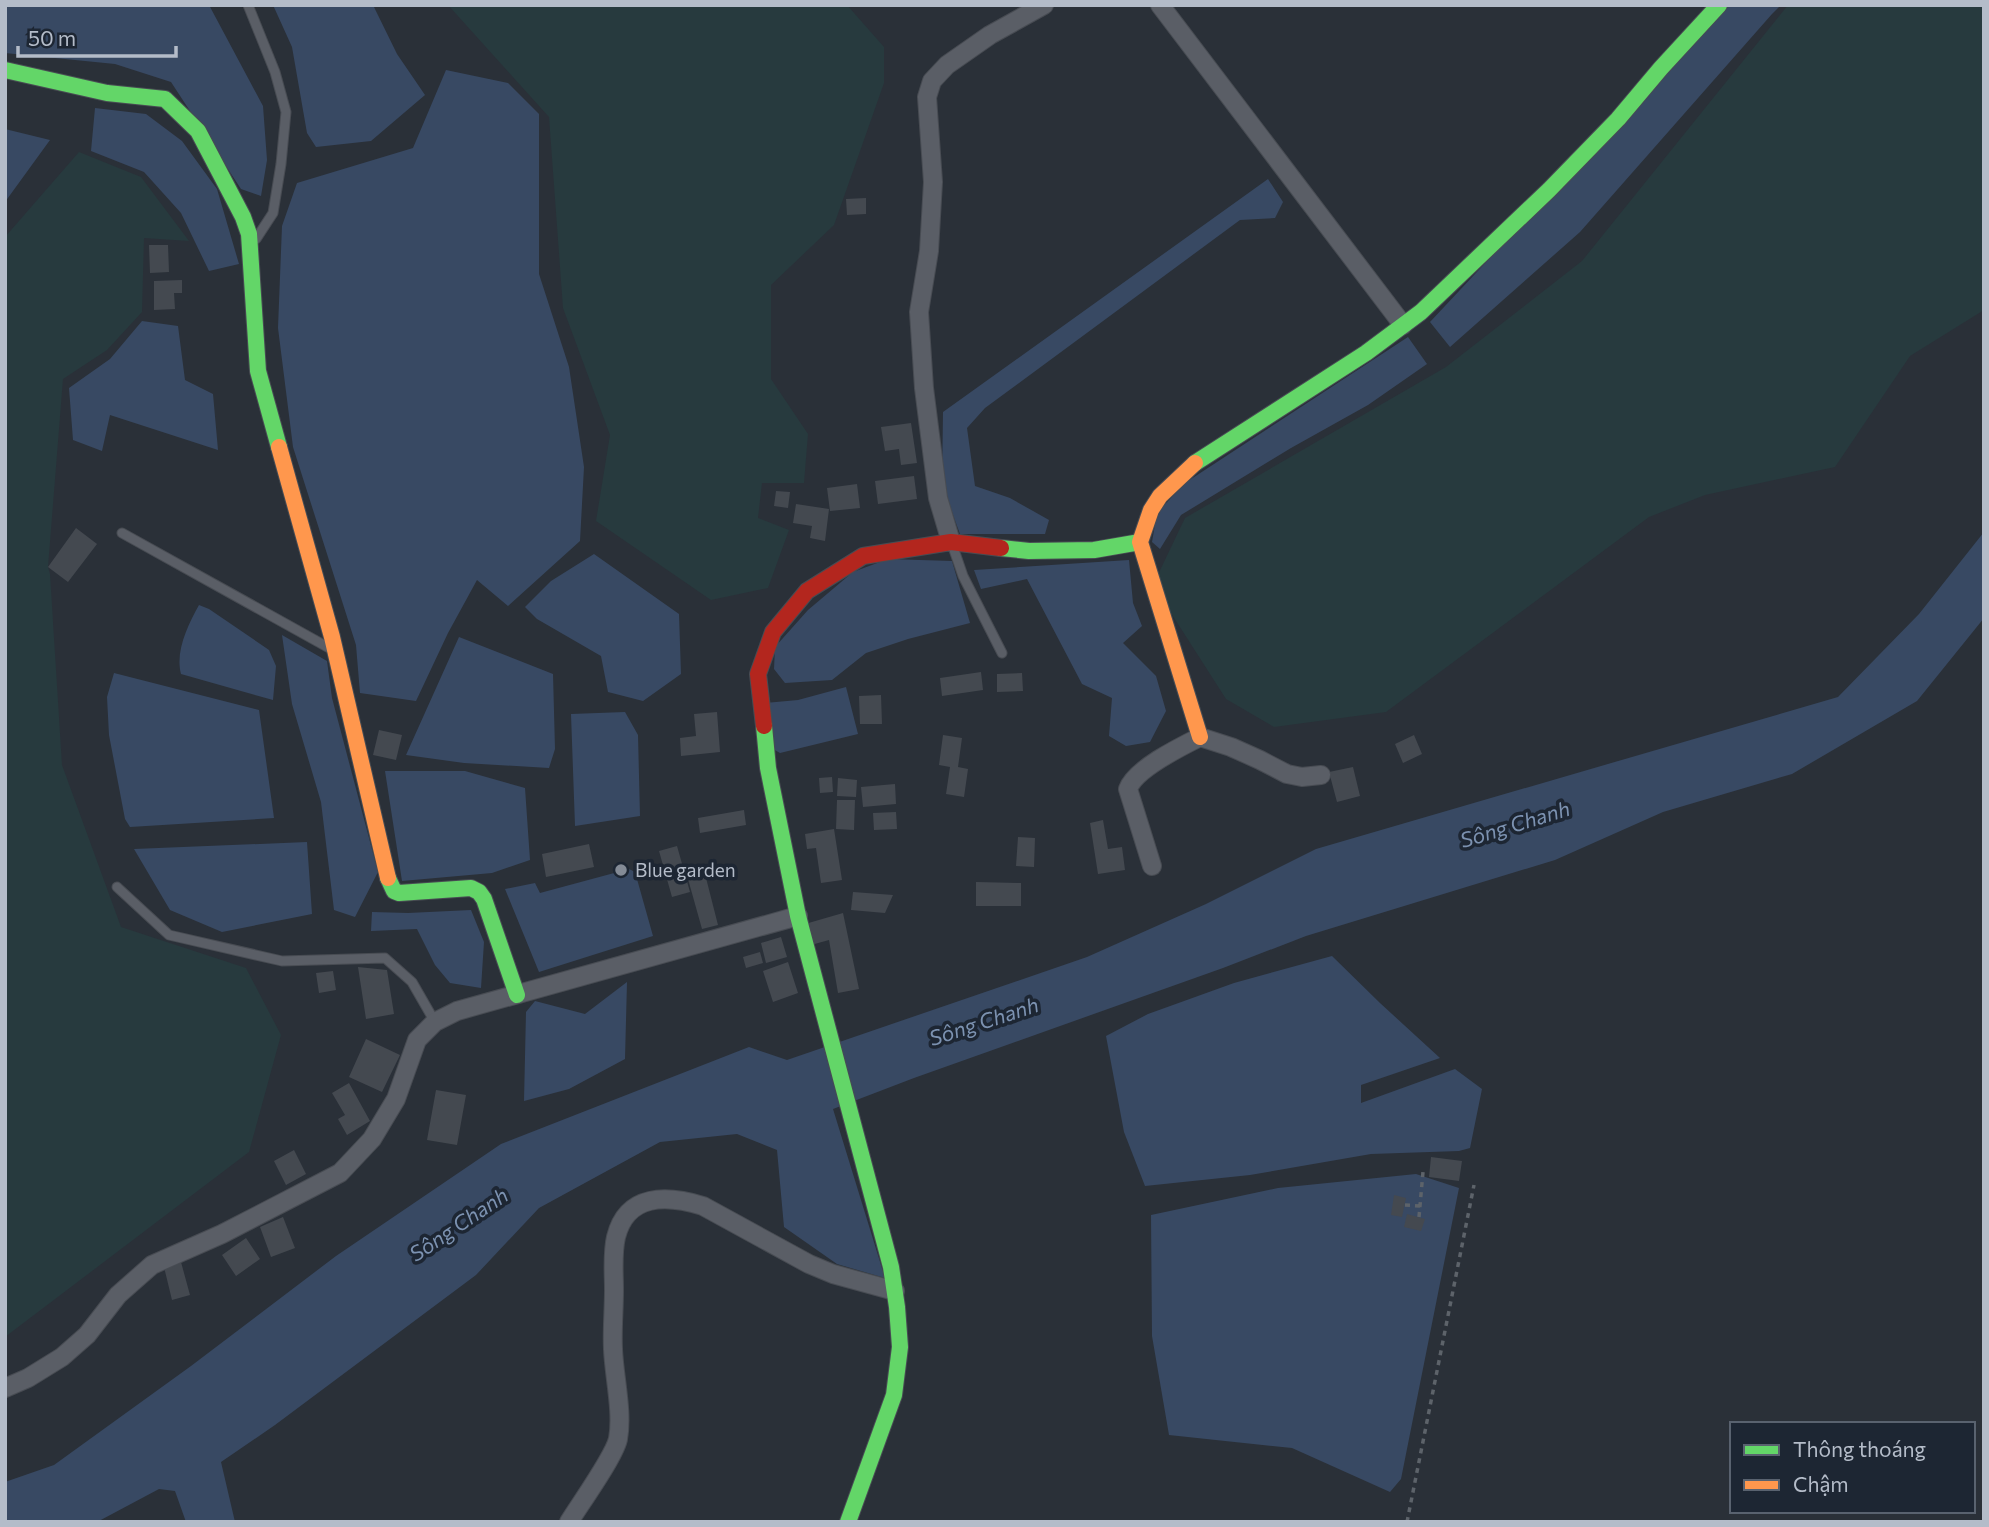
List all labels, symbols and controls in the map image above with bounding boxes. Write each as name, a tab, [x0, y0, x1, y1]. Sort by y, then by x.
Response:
scale bar	[18, 14, 175, 58]
text: 50 m	[28, 25, 76, 50]
water label: Sông Chanh	[1457, 795, 1573, 852]
place label: Blue garden	[635, 858, 736, 881]
marker: Blue garden	[613, 862, 629, 878]
water label: Sông Chanh	[926, 991, 1042, 1050]
water label: Sông Chanh	[404, 1182, 512, 1266]
legend	[1730, 1422, 1975, 1513]
text: Thông thoáng	[1793, 1436, 1926, 1461]
text: Chậm	[1793, 1471, 1849, 1496]

